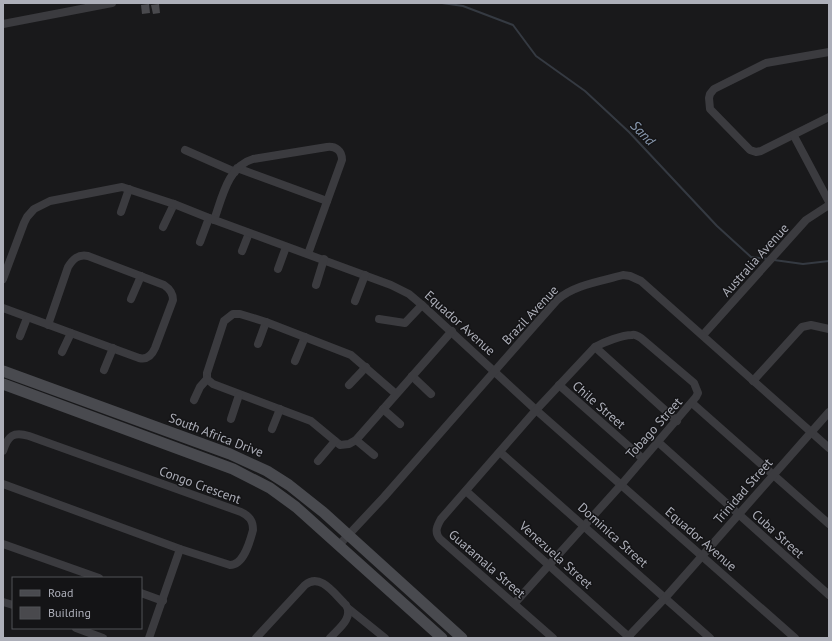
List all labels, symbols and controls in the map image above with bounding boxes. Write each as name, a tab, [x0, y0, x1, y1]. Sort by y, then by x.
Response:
water label: Sand	[627, 117, 660, 150]
street label: Australia Avenue	[718, 220, 792, 300]
street label: Brazil Avenue	[498, 282, 562, 348]
street label: Equador Avenue	[421, 287, 499, 359]
street label: Chile Street	[569, 377, 630, 433]
street label: Tobago Street	[622, 393, 686, 462]
street label: South Africa Drive	[166, 409, 266, 461]
street label: Trinidad Street	[710, 454, 777, 527]
street label: Congo Crescent	[157, 462, 244, 508]
street label: Dominica Street	[574, 499, 652, 572]
street label: Equador Avenue	[662, 503, 740, 575]
street label: Cuba Street	[748, 506, 808, 562]
street label: Venezuela Street	[515, 517, 597, 593]
street label: Guatamala Street	[445, 526, 529, 602]
legend	[12, 577, 142, 629]
text: Road	[48, 585, 73, 600]
text: Building	[48, 605, 91, 620]

